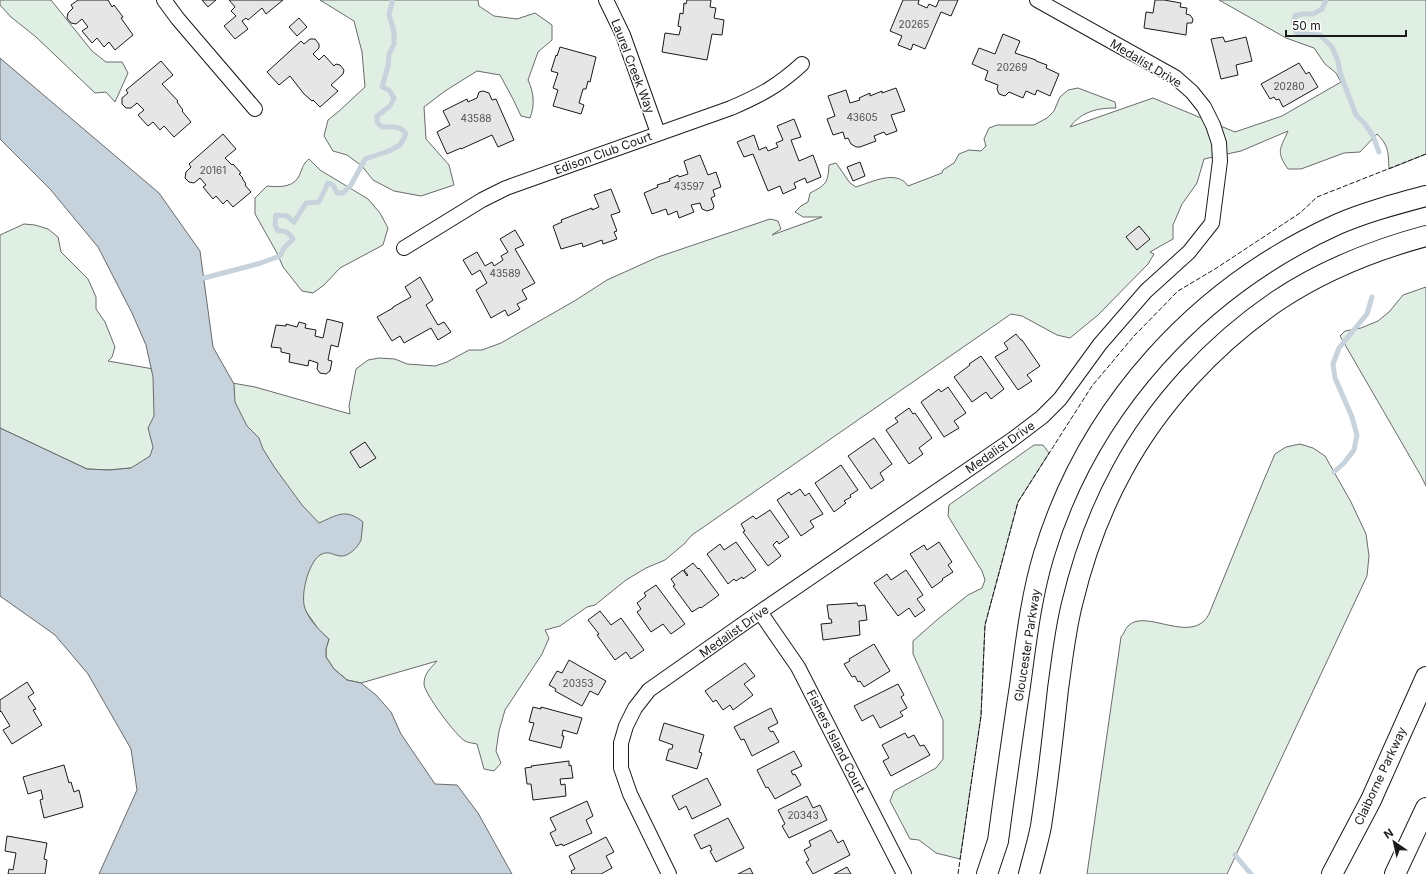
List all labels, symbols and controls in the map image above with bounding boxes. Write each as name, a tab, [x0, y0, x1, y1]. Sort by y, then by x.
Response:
scale bar	[1286, 12, 1406, 38]
street label: Laurel Creek Way	[608, 17, 658, 115]
house number: 20265	[899, 18, 929, 30]
text: 50 m	[1292, 18, 1321, 33]
street label: Medalist Drive	[1107, 36, 1185, 90]
house number: 20269	[997, 61, 1027, 73]
house number: 20280	[1273, 80, 1305, 92]
house number: 43605	[846, 111, 878, 123]
house number: 43588	[460, 112, 492, 124]
street label: Edison Club Court	[552, 128, 654, 178]
house number: 20161	[200, 164, 226, 176]
house number: 43597	[674, 180, 705, 192]
house number: 43589	[489, 267, 521, 279]
street label: Medalist Drive	[962, 418, 1038, 476]
street label: Gloucester Parkway	[1011, 587, 1043, 702]
street label: Medalist Drive	[696, 602, 772, 660]
house number: 20353	[563, 677, 593, 689]
street label: Fishers Island Court	[804, 687, 868, 795]
street label: Claiborne Parkway	[1351, 724, 1409, 828]
house number: 20343	[787, 809, 819, 821]
north arrow	[1374, 822, 1414, 862]
text: N	[1381, 826, 1396, 842]

